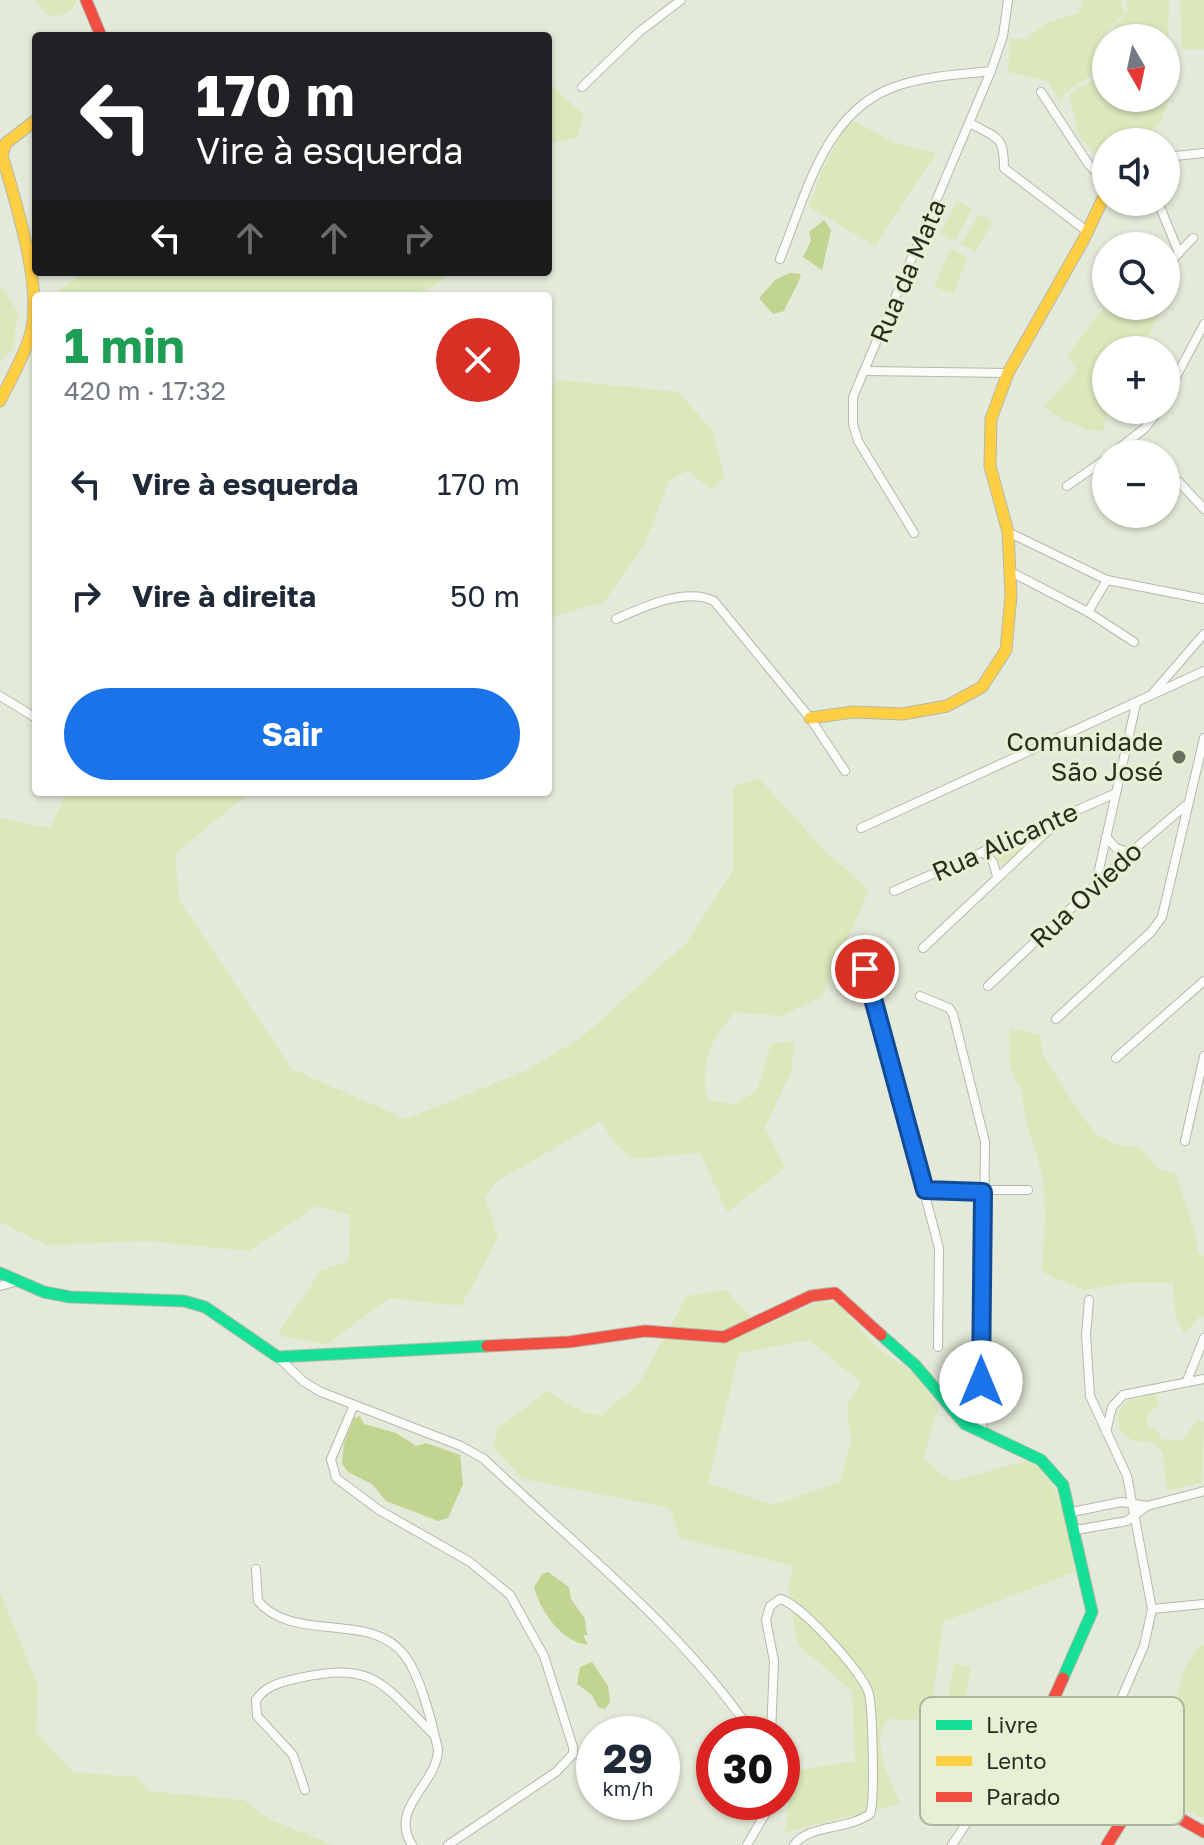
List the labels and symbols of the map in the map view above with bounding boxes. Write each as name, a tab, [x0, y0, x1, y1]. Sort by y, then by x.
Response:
north arrow	[1092, 24, 1180, 112]
street label: Rua da Mata	[863, 194, 952, 347]
place label: Comunidade São José	[1006, 726, 1163, 787]
marker: Comunidade São José	[1170, 748, 1188, 766]
street label: Rua Alicante	[927, 796, 1083, 887]
street label: Rua Oviedo	[1023, 835, 1148, 954]
pin	[831, 935, 899, 1003]
position arrow	[939, 1340, 1023, 1424]
legend	[920, 1697, 1184, 1825]
text: Livre	[986, 1711, 1038, 1738]
speed limit sign: 30	[696, 1716, 800, 1820]
text: Lento	[986, 1747, 1046, 1774]
text: Parado	[986, 1783, 1060, 1810]

